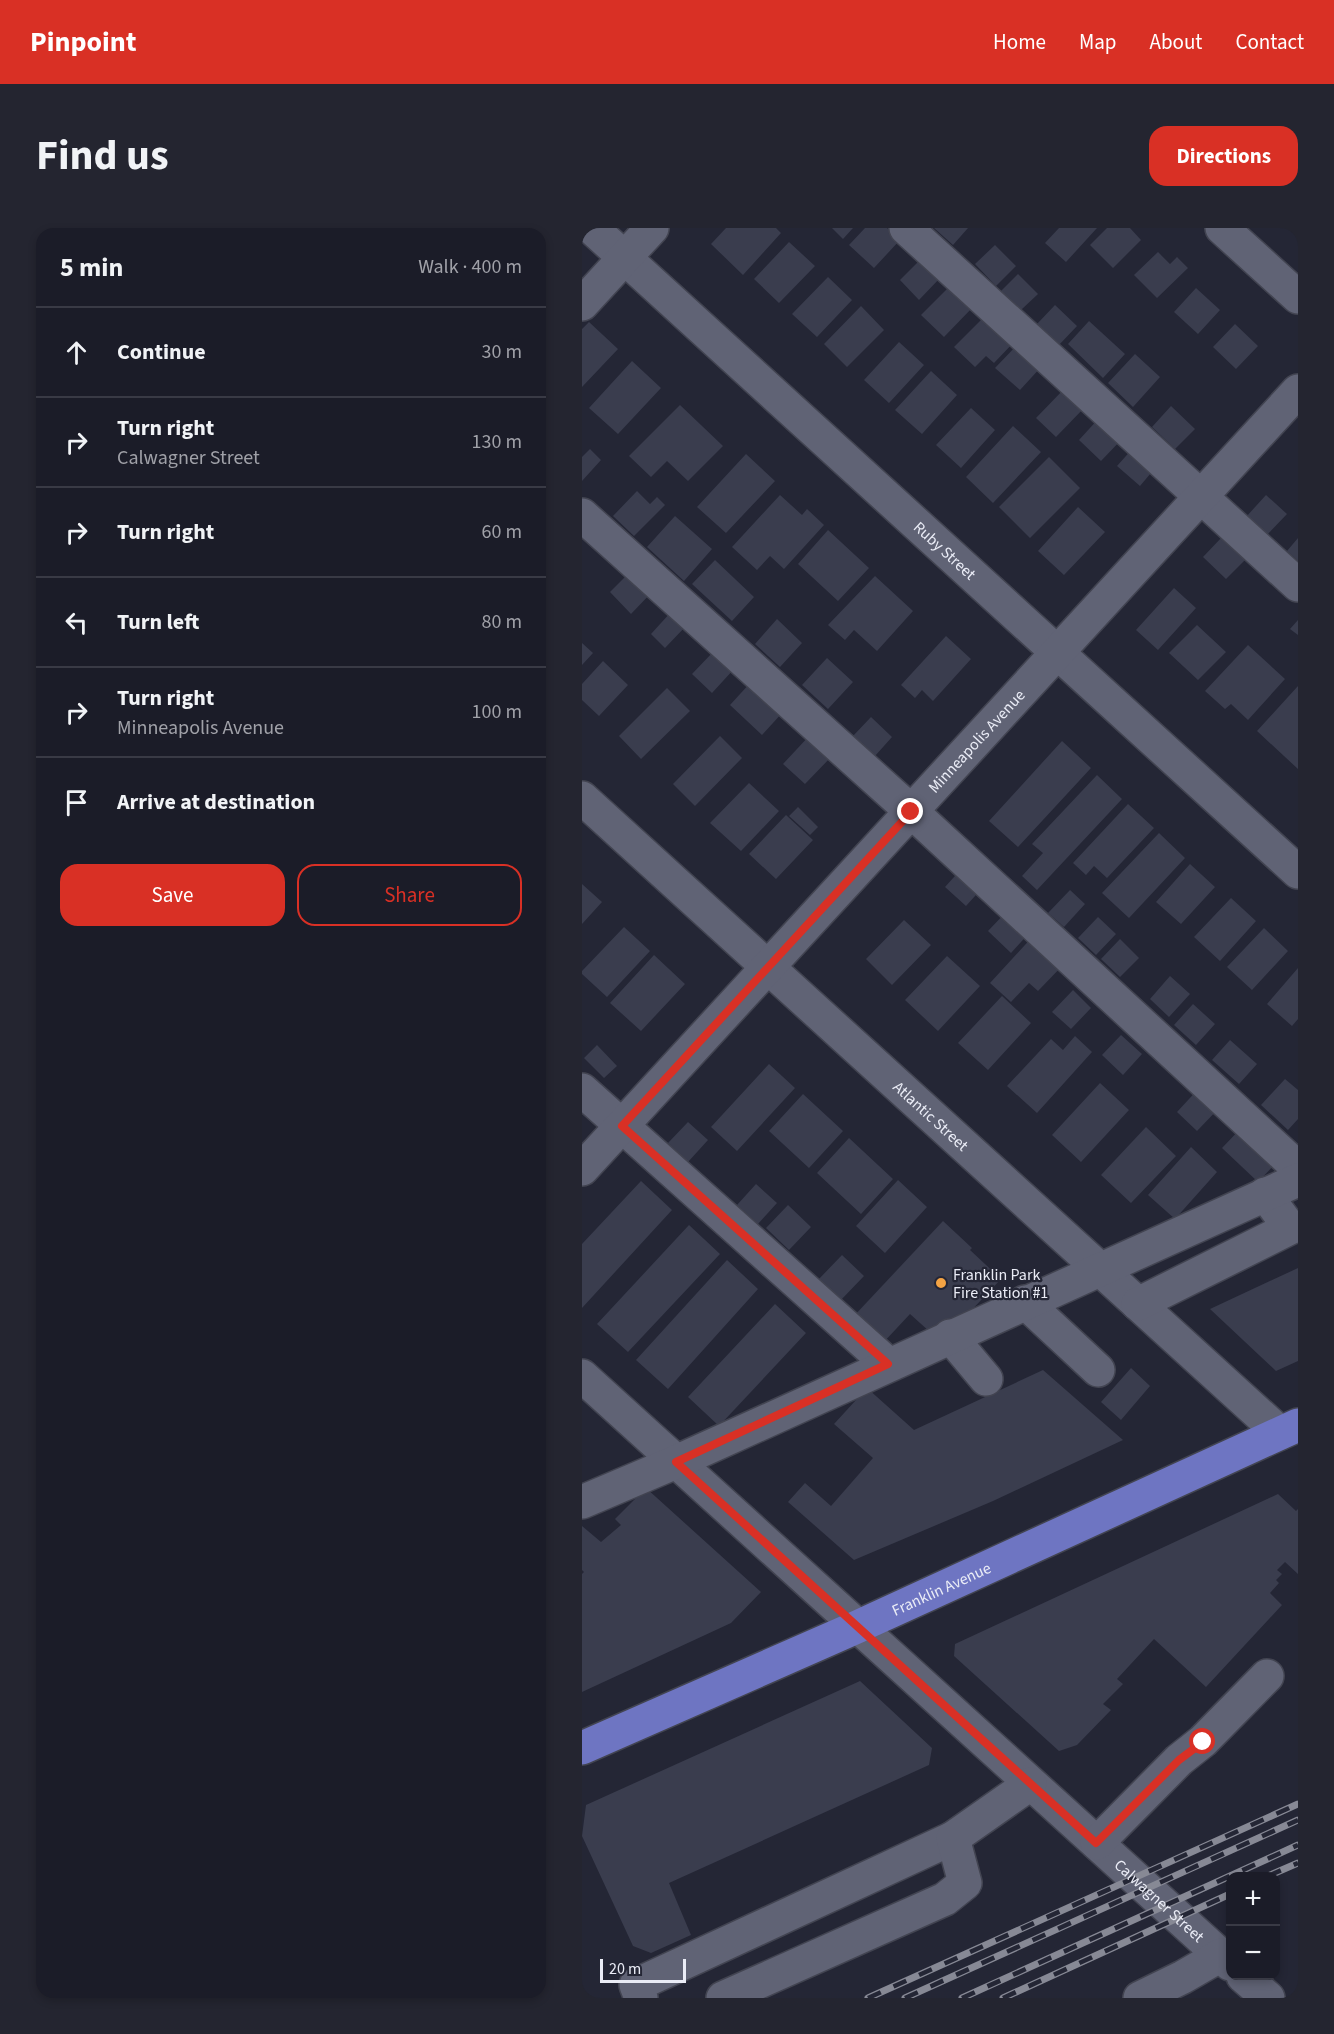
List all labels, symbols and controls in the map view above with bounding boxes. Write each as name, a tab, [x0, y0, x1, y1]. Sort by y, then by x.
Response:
text: Pinpoint	[30, 22, 137, 62]
text: Home	[993, 27, 1046, 57]
text: Map	[1079, 27, 1117, 57]
text: About	[1150, 27, 1202, 57]
text: Contact	[1235, 27, 1304, 57]
text: Find us	[36, 126, 169, 186]
button: Directions	[1149, 126, 1298, 186]
text: 5 min	[60, 249, 123, 286]
text: Walk · 400 m	[418, 253, 522, 281]
icon: ahead	[60, 336, 93, 369]
text: Continue	[117, 336, 206, 368]
text: 30 m	[482, 338, 522, 366]
text: Turn right	[117, 412, 214, 444]
icon: right	[60, 426, 93, 459]
text: 130 m	[472, 428, 522, 456]
text: Calwagner Street	[117, 444, 260, 472]
icon: right	[60, 516, 93, 549]
text: Turn right	[117, 516, 214, 548]
street label: Ruby Street	[908, 517, 981, 585]
text: 60 m	[482, 518, 522, 546]
icon: left	[60, 606, 93, 639]
text: Turn left	[117, 606, 199, 638]
text: 80 m	[482, 608, 522, 636]
text: Turn right	[117, 682, 214, 714]
street label: Minneapolis Avenue	[923, 685, 1030, 798]
icon: right	[60, 696, 93, 729]
text: 100 m	[472, 698, 522, 726]
text: Minneapolis Avenue	[117, 714, 284, 742]
icon: arrive	[60, 786, 93, 819]
text: Arrive at destination	[117, 786, 315, 818]
route end	[897, 798, 923, 824]
button: Save	[60, 864, 285, 926]
button: Share	[297, 864, 522, 926]
street label: Atlantic Street	[888, 1076, 973, 1157]
place label: Franklin Park Fire Station #1	[953, 1264, 1048, 1304]
marker: Franklin Park Fire Station #1	[934, 1276, 948, 1290]
street label: Franklin Avenue	[888, 1557, 995, 1622]
route start	[1189, 1728, 1215, 1754]
street label: Calwagner Street	[1109, 1854, 1209, 1948]
map controls	[1226, 1872, 1280, 1980]
button: +	[1226, 1872, 1280, 1926]
button: −	[1226, 1926, 1280, 1980]
scale bar	[600, 1956, 686, 1984]
text: 20 m	[609, 1958, 641, 1980]

